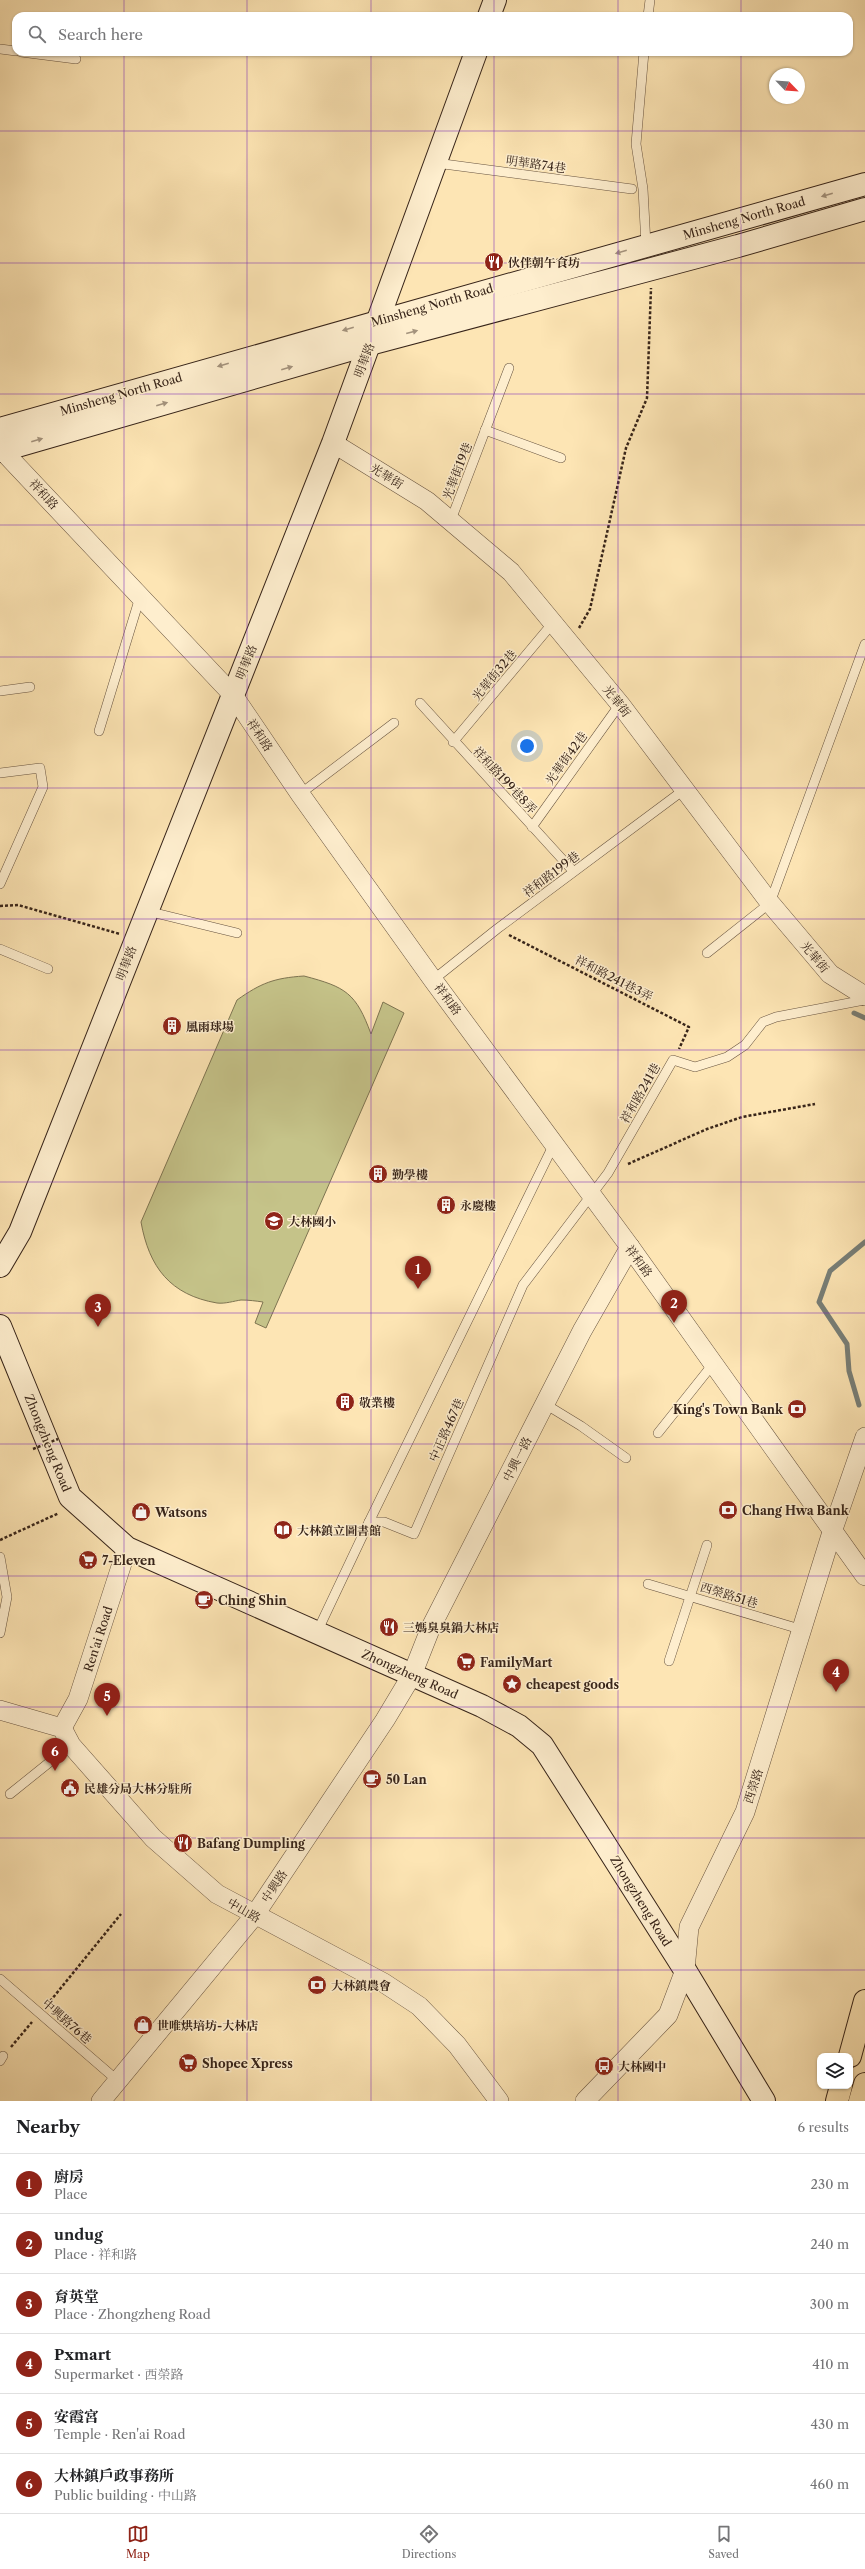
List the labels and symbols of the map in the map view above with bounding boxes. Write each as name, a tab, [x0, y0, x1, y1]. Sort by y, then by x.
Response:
north arrow	[769, 68, 805, 104]
street label: 明華路74巷	[505, 152, 567, 176]
one-way arrow	[821, 192, 833, 198]
street label: Minsheng North Road	[681, 193, 807, 243]
one-way arrow	[615, 249, 627, 255]
restaurant icon: 伙伴朝午食坊	[483, 251, 505, 273]
place label: 伙伴朝午食坊	[508, 255, 580, 270]
street label: Minsheng North Road	[369, 280, 495, 330]
one-way arrow	[342, 326, 354, 332]
one-way arrow	[406, 329, 419, 335]
street label: 明華路	[351, 341, 377, 379]
one-way arrow	[217, 362, 229, 368]
one-way arrow	[282, 365, 294, 371]
street label: Minsheng North Road	[58, 369, 184, 419]
one-way arrow	[157, 401, 169, 407]
one-way arrow	[32, 437, 44, 443]
street label: 光華街19巷	[439, 440, 475, 502]
street label: 光華街	[368, 460, 407, 492]
street label: 祥和路	[26, 476, 62, 512]
street label: 明華路	[232, 642, 260, 682]
street label: 光華街32巷	[468, 647, 520, 703]
street label: 光華街	[600, 682, 635, 721]
street label: 祥和路	[244, 716, 276, 754]
street label: 光華街42巷	[542, 729, 590, 787]
your location	[517, 736, 537, 756]
street label: 祥和路199巷8弄	[470, 743, 540, 817]
street label: 祥和路199巷	[520, 848, 582, 900]
street label: 光華街	[798, 938, 833, 976]
street label: 明華路	[113, 944, 139, 982]
street label: 祥和路241巷3弄	[573, 952, 655, 1004]
street label: 祥和路	[431, 980, 465, 1018]
building icon: 風雨球場	[161, 1015, 183, 1037]
place label: 風雨球場	[186, 1019, 234, 1034]
street label: 祥和路241巷	[617, 1060, 663, 1126]
building icon: 勤學樓	[367, 1163, 389, 1185]
place label: 勤學樓	[392, 1167, 428, 1182]
building icon: 永慶樓	[435, 1194, 457, 1216]
place label: 永慶樓	[460, 1198, 496, 1213]
school or university icon: 大林國小	[263, 1210, 285, 1232]
place label: 大林國小	[288, 1214, 336, 1229]
street label: 祥和路	[622, 1242, 656, 1280]
pin: 1	[405, 1256, 431, 1289]
pin: 2	[661, 1290, 687, 1323]
pin: 3	[85, 1294, 111, 1327]
building icon: 敬業樓	[334, 1391, 356, 1413]
street label: Zhongzheng Road	[22, 1392, 75, 1495]
place label: 敬業樓	[359, 1395, 395, 1410]
street label: 中正路467巷	[425, 1396, 467, 1464]
bank icon: King's Town Bank	[786, 1398, 808, 1420]
place label: King's Town Bank	[673, 1402, 784, 1417]
street label: 中興一路	[499, 1434, 535, 1484]
bank icon: Chang Hwa Bank	[717, 1499, 739, 1521]
shop icon: Watsons	[130, 1501, 152, 1523]
place label: Chang Hwa Bank	[742, 1503, 850, 1518]
place label: Watsons	[154, 1505, 208, 1520]
library icon: 大林鎮立圖書館	[272, 1519, 294, 1541]
place label: 大林鎮立圖書館	[297, 1523, 381, 1538]
supermarket icon: 7-Eleven	[77, 1549, 99, 1571]
place label: 7-Eleven	[102, 1553, 156, 1568]
street label: 西榮路51巷	[698, 1579, 760, 1611]
cafe icon: Ching Shin	[193, 1589, 215, 1611]
place label: Ching Shin	[218, 1593, 288, 1608]
street label: Ren'ai Road	[80, 1604, 116, 1674]
restaurant icon: 三媽臭臭鍋大林店	[378, 1616, 400, 1638]
place label: 三媽臭臭鍋大林店	[403, 1620, 499, 1635]
street label: Zhongzheng Road	[359, 1646, 461, 1702]
supermarket icon: FamilyMart	[455, 1651, 477, 1673]
place label: FamilyMart	[480, 1655, 553, 1670]
pin: 4	[823, 1659, 849, 1692]
place icon: cheapest goods	[501, 1673, 523, 1695]
place label: cheapest goods	[526, 1677, 620, 1692]
pin: 5	[94, 1683, 120, 1716]
pin: 6	[42, 1738, 68, 1771]
street label: 西榮路	[740, 1767, 766, 1805]
cafe icon: 50 Lan	[361, 1768, 383, 1790]
place label: 50 Lan	[386, 1772, 428, 1787]
public building icon: 民雄分局大林分駐所	[59, 1777, 81, 1799]
place label: 民雄分局大林分駐所	[84, 1781, 192, 1796]
restaurant icon: Bafang Dumpling	[172, 1832, 194, 1854]
place label: Bafang Dumpling	[197, 1836, 306, 1851]
street label: Zhongzheng Road	[607, 1853, 675, 1950]
street label: 中興路	[258, 1867, 290, 1905]
street label: 中山路	[225, 1895, 263, 1925]
bank icon: 大林鎮農會	[306, 1974, 328, 1996]
place label: 大林鎮農會	[331, 1978, 391, 1993]
street label: 中興路76巷	[39, 1995, 95, 2047]
shop icon: 世唯烘培坊-大林店	[132, 2014, 154, 2036]
place label: 世唯烘培坊-大林店	[157, 2018, 258, 2033]
supermarket icon: Shopee Xpress	[177, 2052, 199, 2074]
bus stop icon: 大林國中	[593, 2055, 615, 2077]
place label: Shopee Xpress	[202, 2056, 293, 2071]
place label: 大林國中	[618, 2059, 666, 2074]

